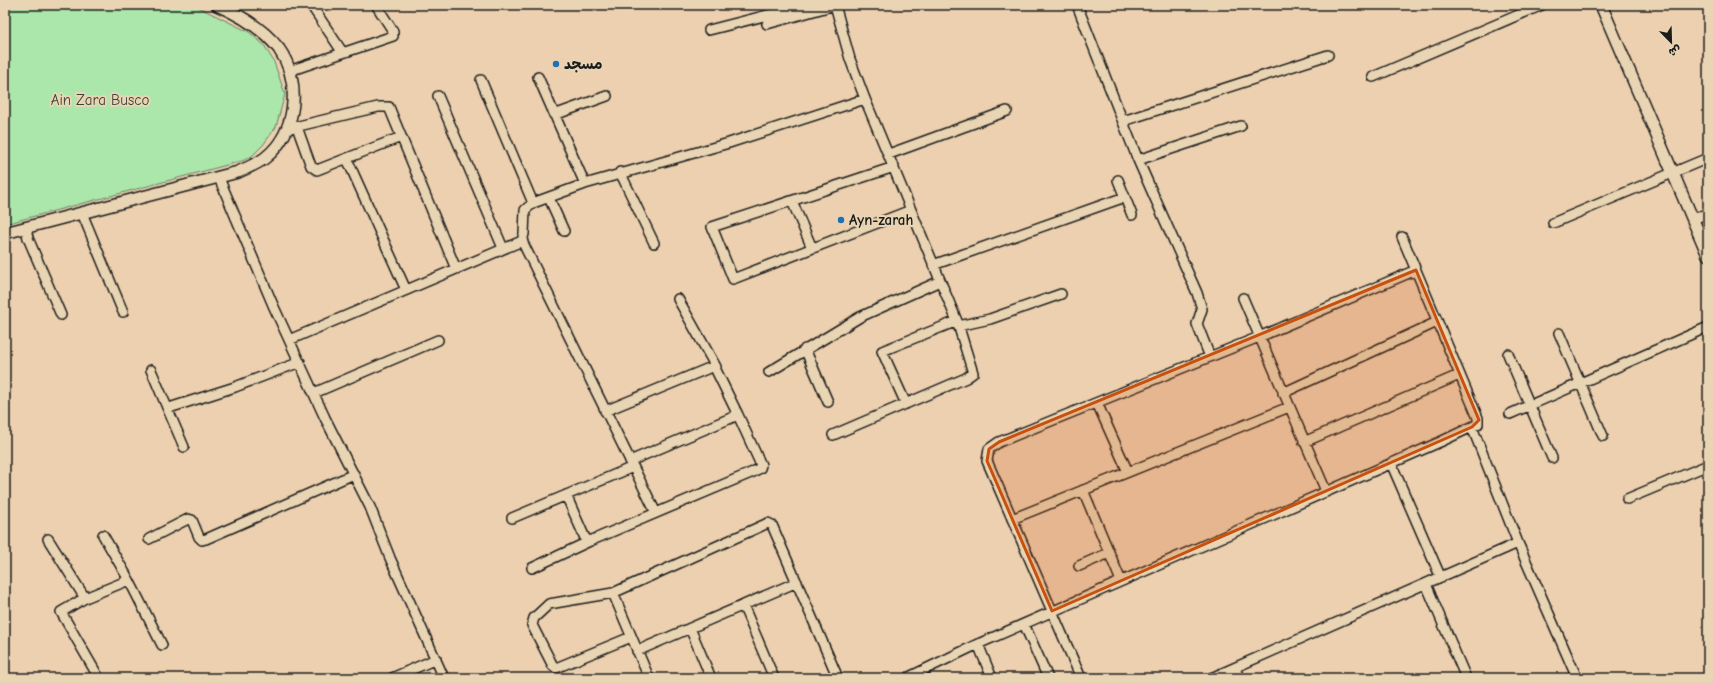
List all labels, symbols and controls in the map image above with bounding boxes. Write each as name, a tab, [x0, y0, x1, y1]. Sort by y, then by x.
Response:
north arrow	[1651, 22, 1691, 62]
text: ش	[1667, 42, 1683, 59]
place label: مسجد	[564, 55, 602, 73]
marker: مسجد	[551, 59, 561, 69]
park label: Ain Zara Busco	[51, 91, 149, 109]
place label: Ayn-zarah	[849, 211, 913, 229]
marker: Ayn-zarah	[836, 215, 846, 225]

